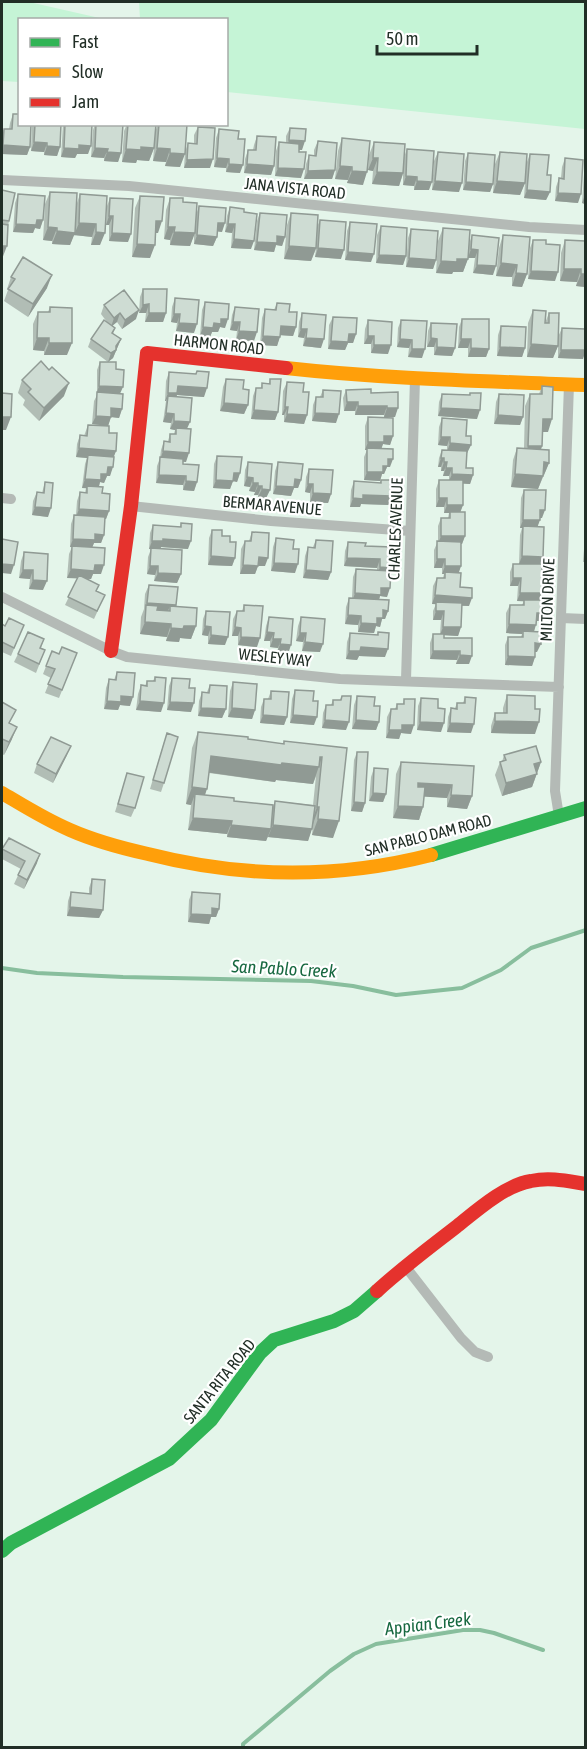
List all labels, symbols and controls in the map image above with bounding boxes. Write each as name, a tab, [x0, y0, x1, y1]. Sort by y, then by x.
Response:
legend	[18, 18, 228, 126]
scale bar	[377, 18, 478, 56]
text: 50 m	[386, 28, 418, 49]
text: Fast	[72, 31, 99, 52]
text: Slow	[72, 61, 103, 82]
text: Jam	[72, 91, 99, 112]
street label: JANA VISTA ROAD	[244, 174, 346, 202]
street label: HARMON ROAD	[173, 330, 265, 358]
street label: CHARLES AVENUE	[384, 477, 406, 580]
street label: BERMAR AVENUE	[222, 492, 322, 518]
street label: MILTON DRIVE	[537, 558, 557, 642]
street label: WESLEY WAY	[238, 644, 313, 670]
street label: SAN PABLO DAM ROAD	[363, 811, 493, 859]
water label: San Pablo Creek	[230, 955, 338, 982]
street label: SANTA RITA ROAD	[180, 1335, 258, 1427]
water label: Appian Creek	[383, 1608, 473, 1639]

